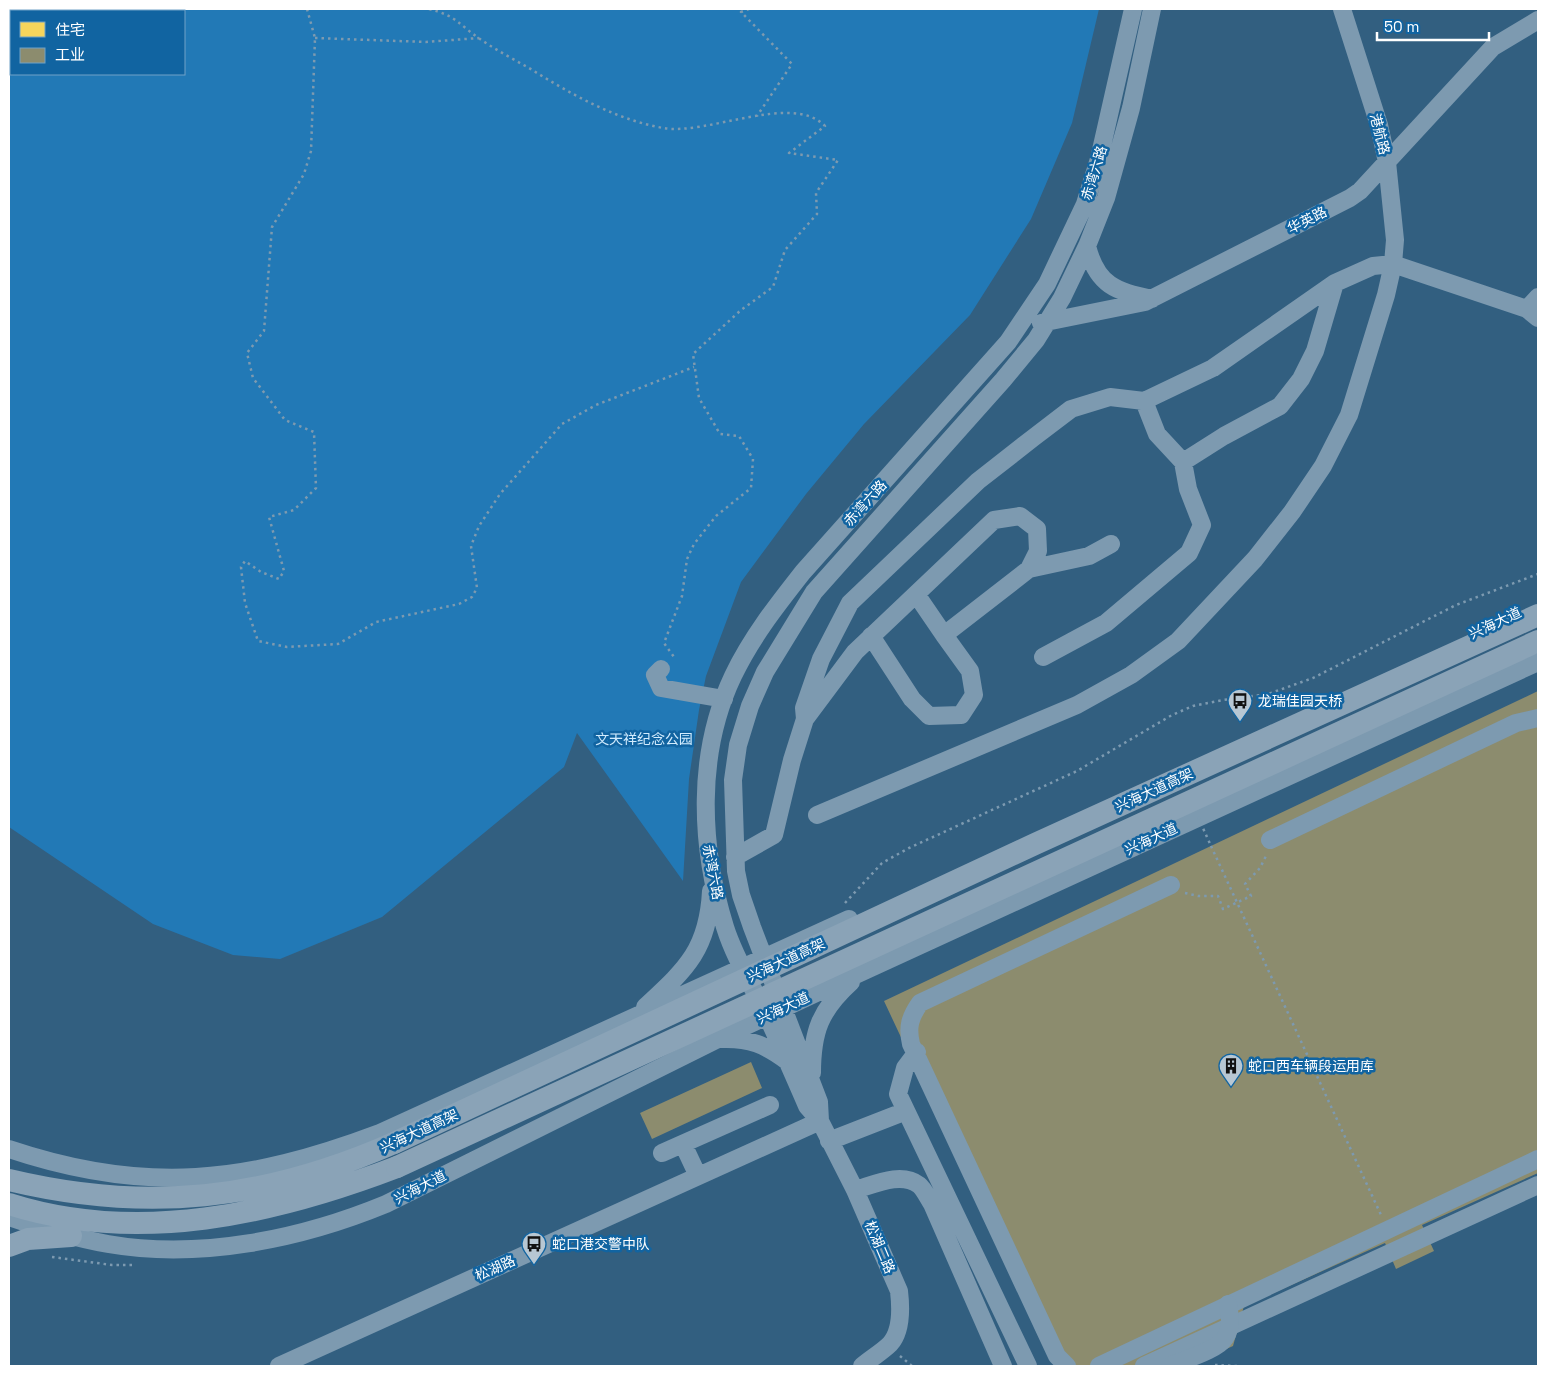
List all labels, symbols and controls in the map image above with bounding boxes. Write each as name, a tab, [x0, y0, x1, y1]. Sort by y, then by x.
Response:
legend	[10, 10, 185, 75]
scale bar	[1377, 10, 1490, 42]
text: 50 m	[1384, 17, 1419, 36]
text: 住宅	[55, 20, 85, 39]
text: 工业	[55, 45, 85, 64]
street label: 港航路	[1366, 111, 1394, 157]
street label: 赤湾六路	[1077, 144, 1111, 202]
street label: 华英路	[1284, 202, 1330, 238]
street label: 赤湾六路	[840, 476, 890, 530]
street label: 兴海大道	[1466, 603, 1524, 643]
bus stop icon: 龙瑞佳园天桥	[1227, 688, 1253, 722]
place label: 龙瑞佳园天桥	[1258, 692, 1342, 710]
park label: 文天祥纪念公园	[595, 730, 693, 748]
street label: 兴海大道高架	[1112, 764, 1196, 816]
street label: 兴海大道	[1122, 819, 1180, 859]
street label: 赤湾六路	[699, 843, 727, 901]
street label: 兴海大道高架	[744, 934, 828, 986]
street label: 兴海大道	[754, 988, 812, 1028]
building icon: 蛇口西车辆段运用库	[1218, 1053, 1244, 1087]
place label: 蛇口西车辆段运用库	[1248, 1057, 1374, 1075]
street label: 兴海大道高架	[377, 1105, 461, 1157]
street label: 兴海大道	[391, 1166, 449, 1208]
street label: 松湖二路	[861, 1218, 899, 1276]
bus stop icon: 蛇口港交警中队	[521, 1231, 547, 1265]
place label: 蛇口港交警中队	[552, 1235, 650, 1253]
street label: 松湖路	[472, 1251, 518, 1285]

